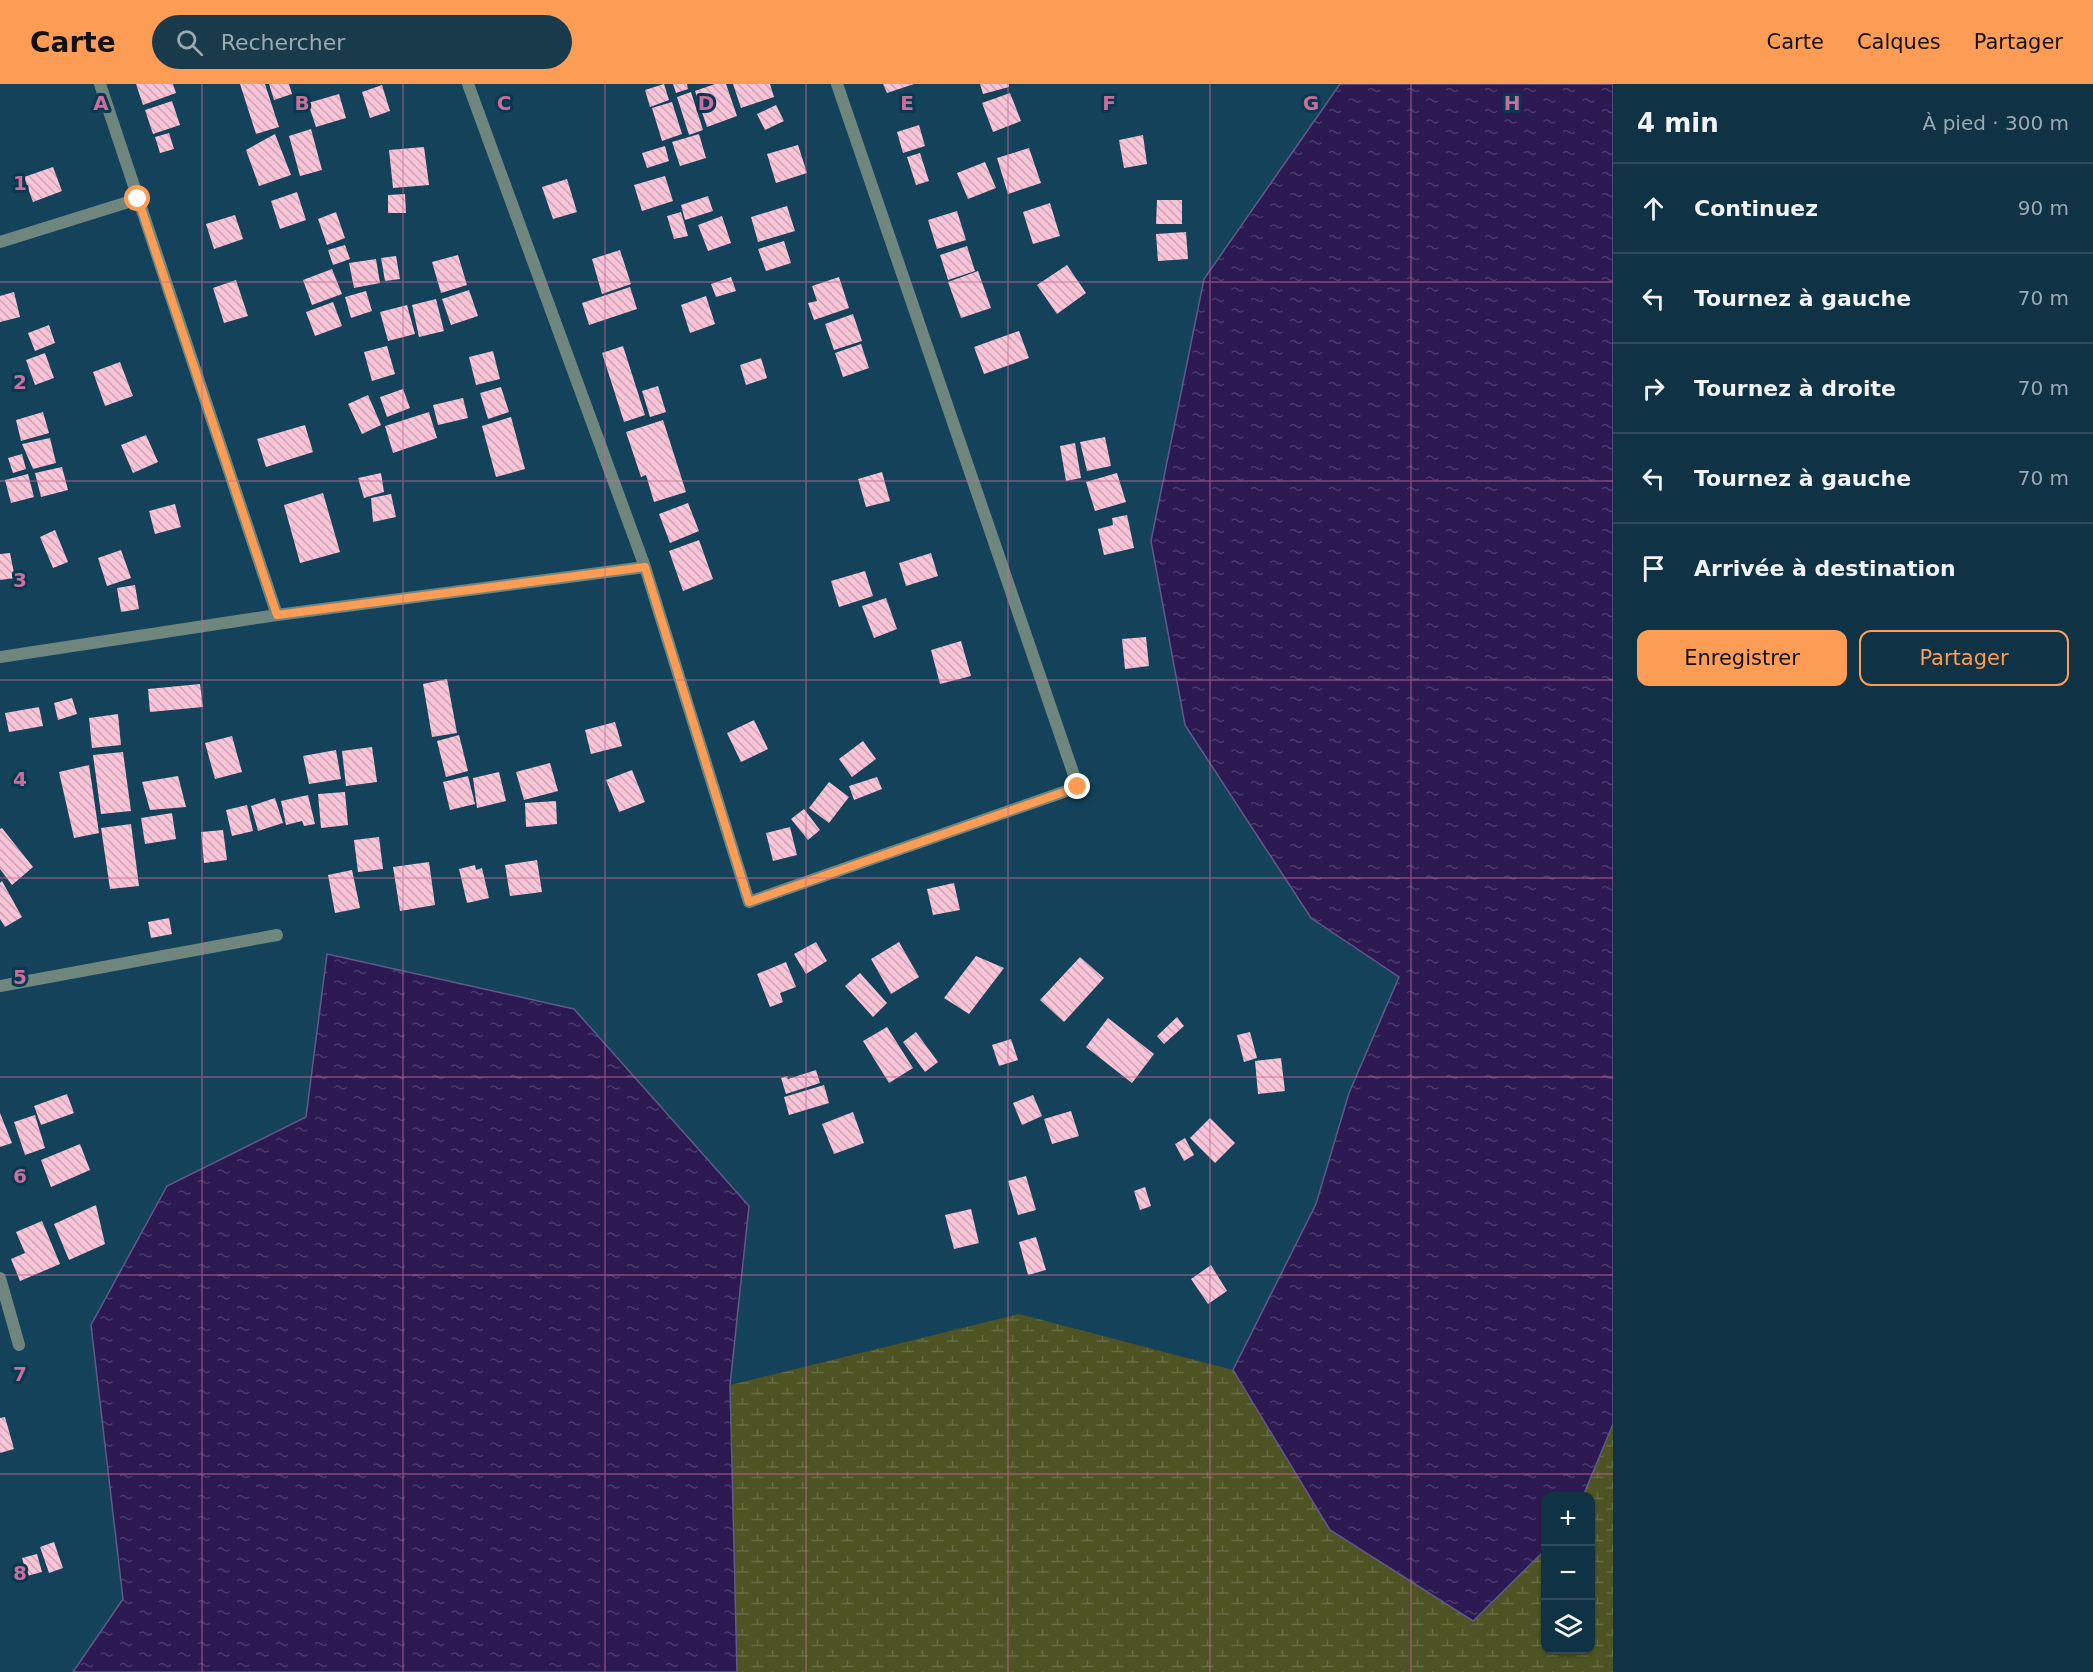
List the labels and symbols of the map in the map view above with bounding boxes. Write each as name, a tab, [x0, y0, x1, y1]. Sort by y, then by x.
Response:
text: A	[93, 91, 109, 115]
text: B	[294, 91, 310, 115]
text: C	[497, 91, 511, 115]
text: D	[698, 91, 714, 115]
text: E	[900, 91, 914, 115]
text: F	[1102, 91, 1116, 115]
text: G	[1303, 91, 1319, 115]
text: H	[1504, 91, 1520, 115]
text: 1	[13, 171, 27, 195]
route start	[124, 185, 150, 211]
text: 2	[13, 370, 27, 394]
text: 3	[13, 568, 27, 592]
text: 4	[13, 767, 27, 791]
route end	[1064, 773, 1090, 799]
text: 5	[13, 965, 27, 989]
text: 6	[13, 1164, 27, 1188]
text: 7	[13, 1362, 27, 1386]
text: 8	[13, 1561, 27, 1585]

